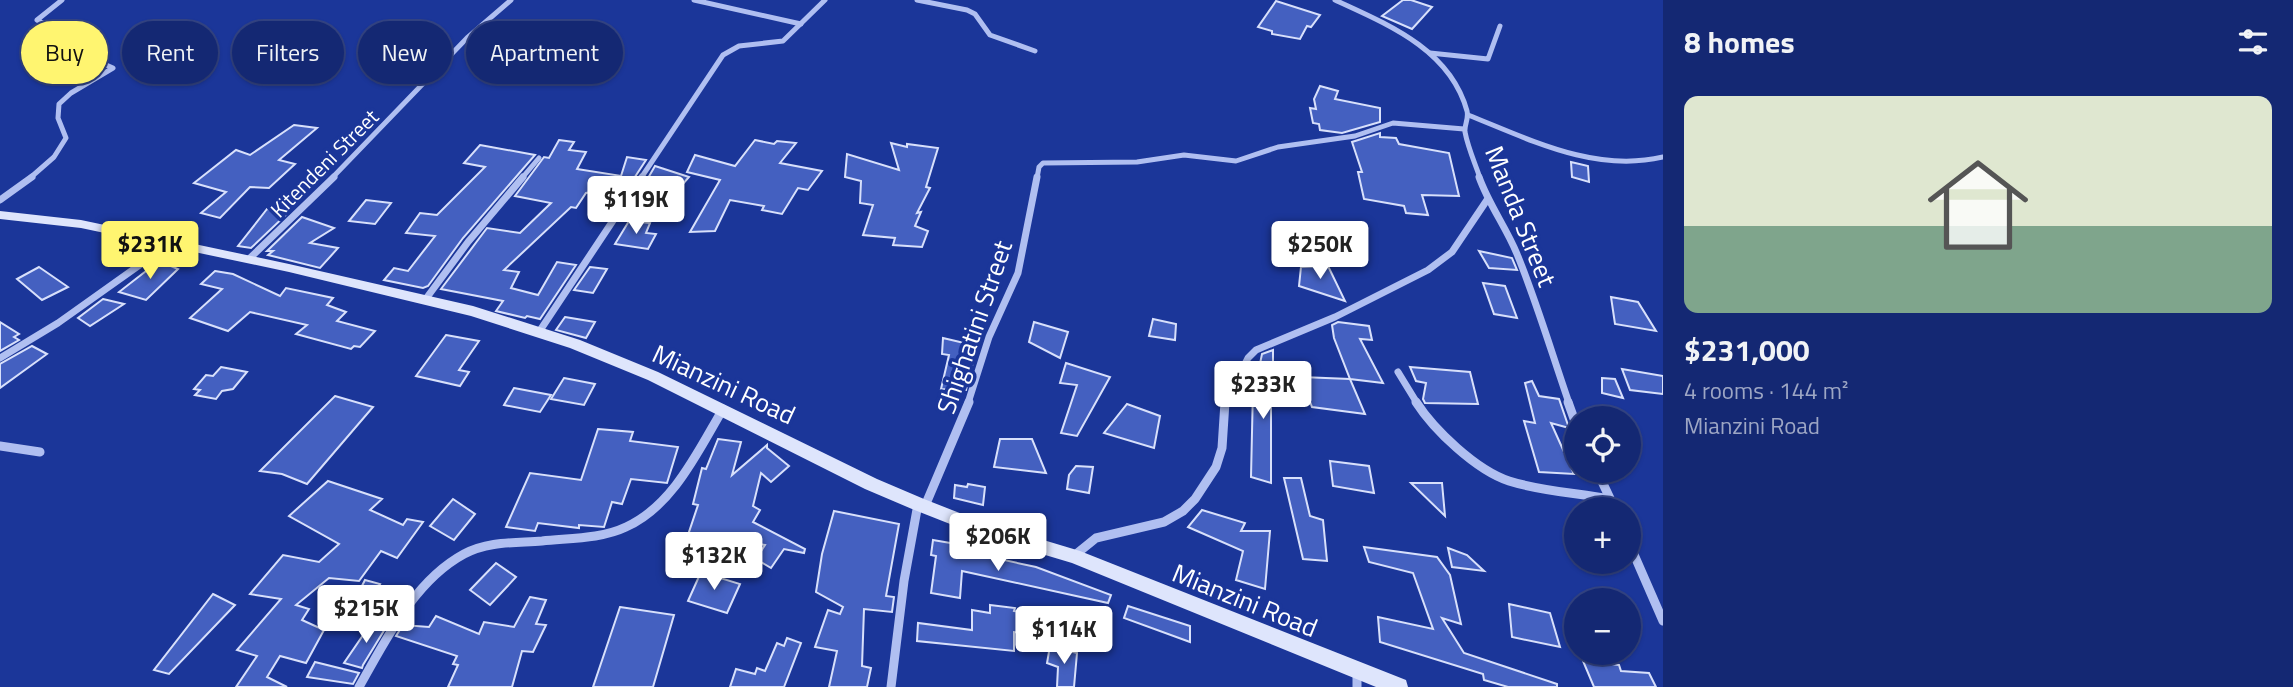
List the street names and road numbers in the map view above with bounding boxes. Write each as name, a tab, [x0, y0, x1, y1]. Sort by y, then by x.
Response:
street label: Kitendeni Street	[262, 101, 386, 225]
street label: Manda Street	[1475, 140, 1567, 292]
street label: Shighatini Street	[926, 235, 1022, 419]
street label: Mianzini Road	[646, 334, 802, 434]
street label: Mianzini Road	[1166, 553, 1324, 647]

